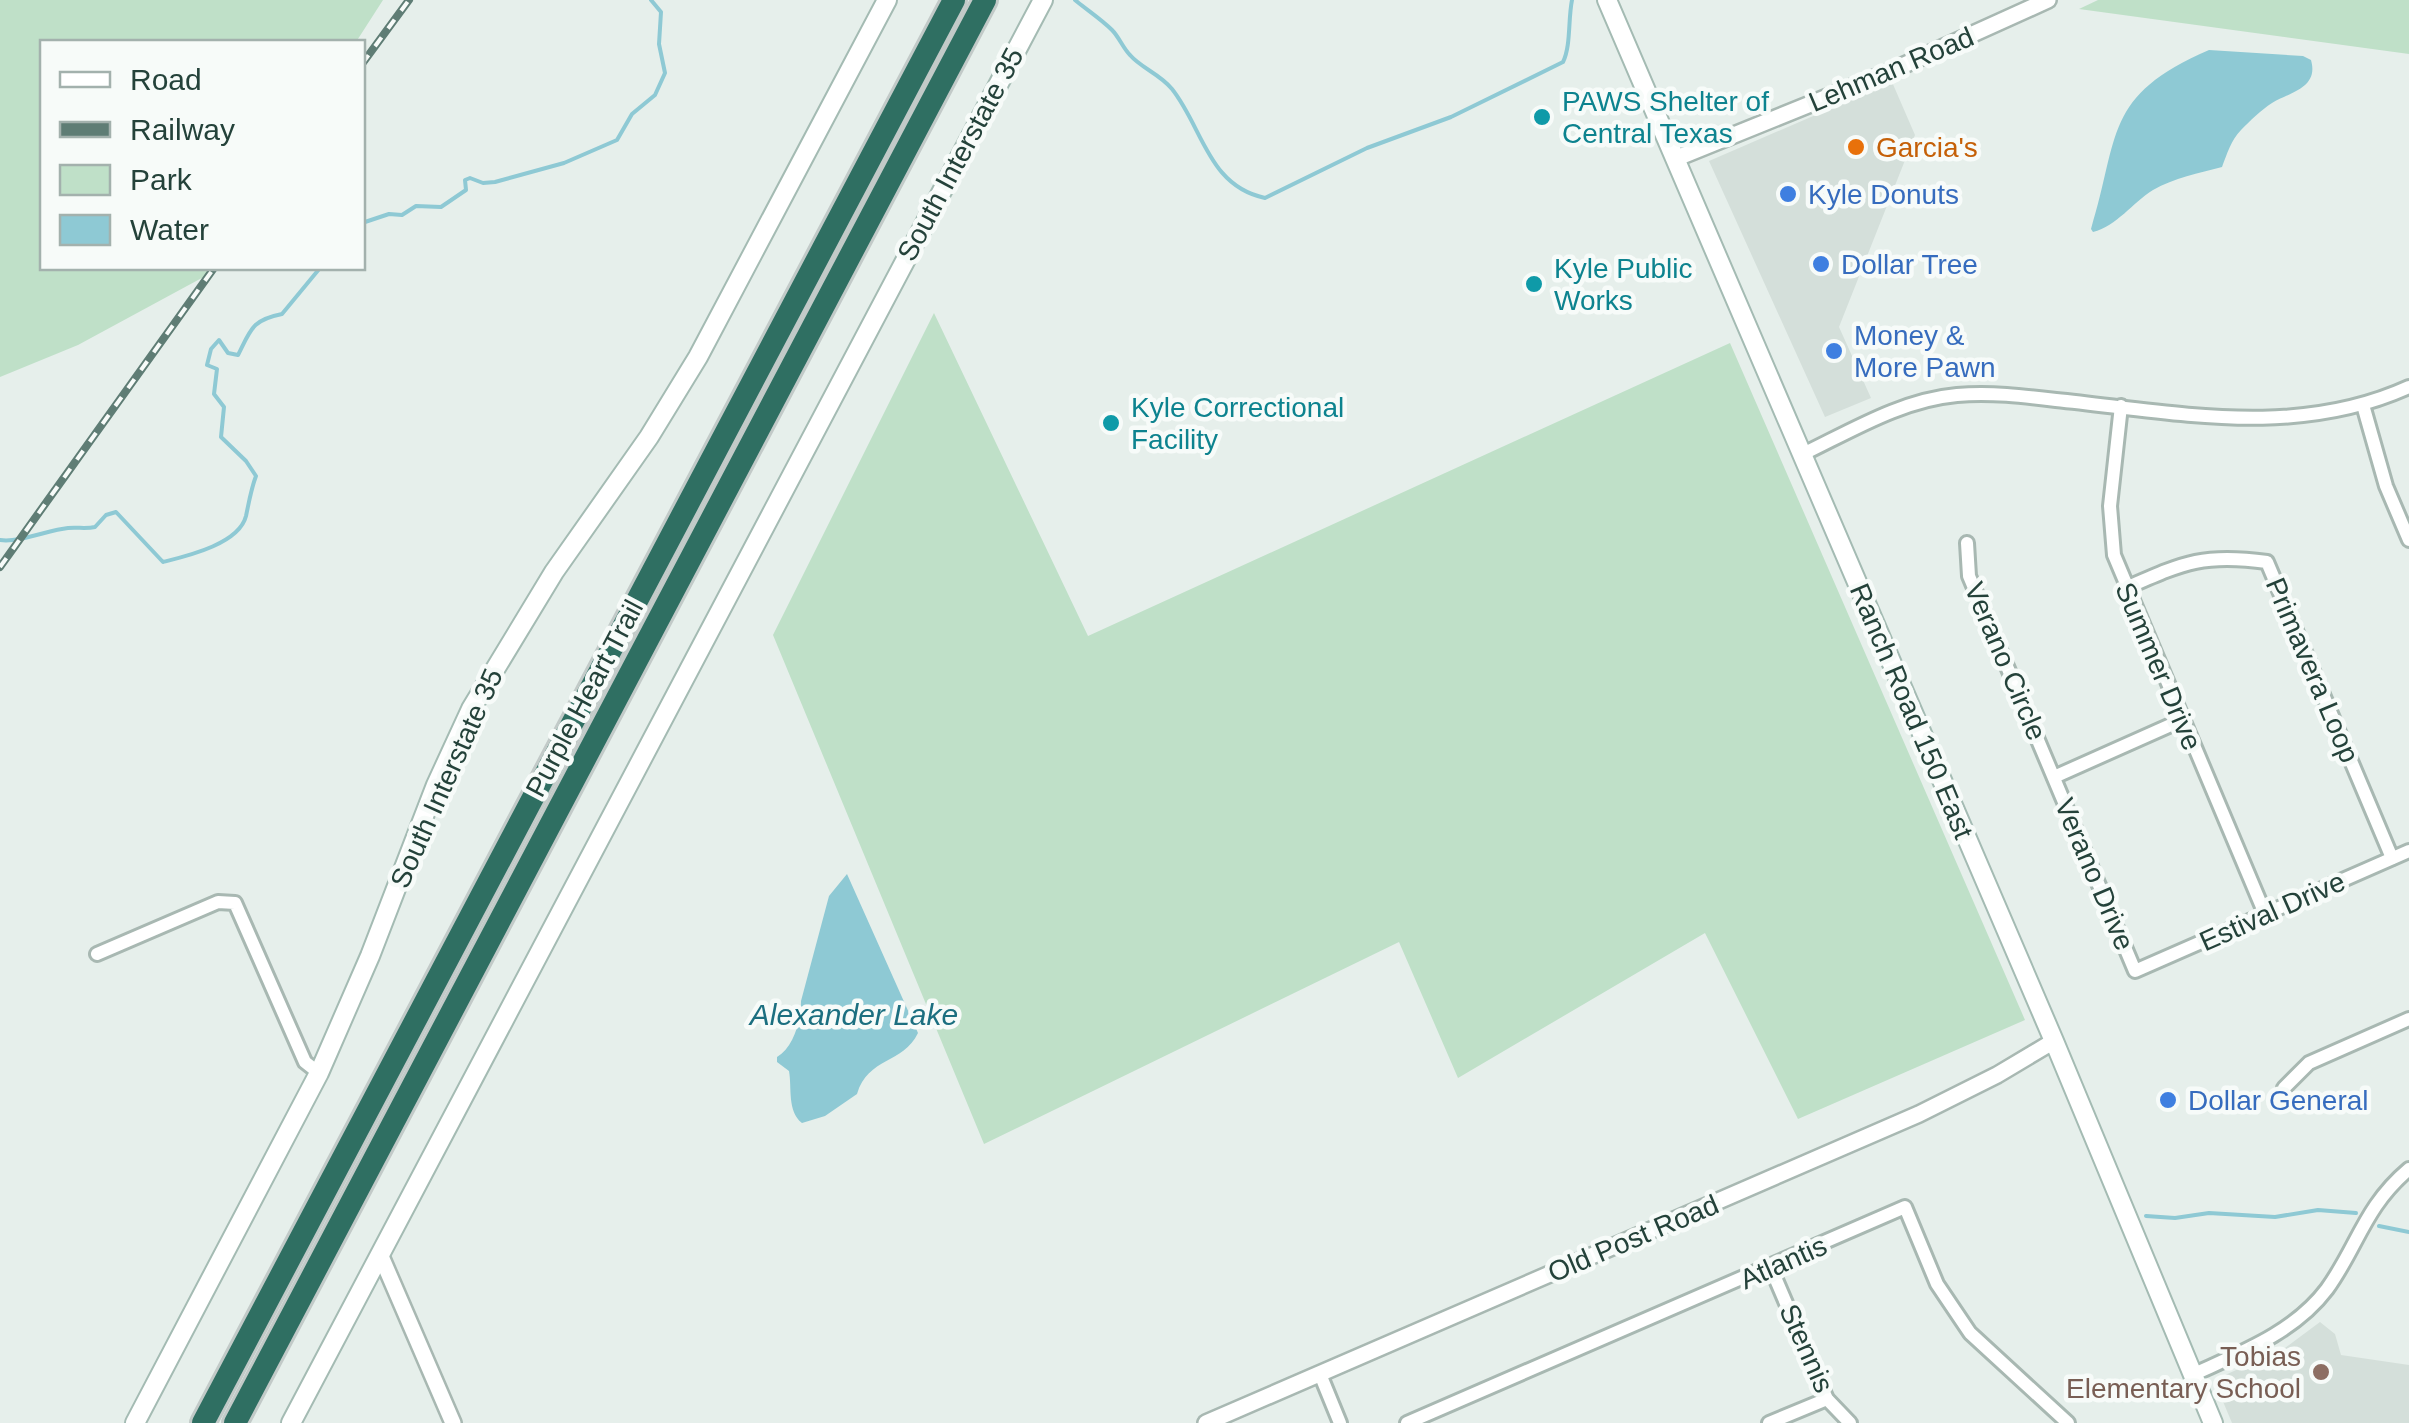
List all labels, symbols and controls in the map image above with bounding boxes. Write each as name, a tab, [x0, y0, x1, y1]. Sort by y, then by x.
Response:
street label: Lehman Road	[1804, 21, 1978, 118]
legend	[40, 40, 365, 270]
street label: South Interstate 35	[891, 43, 1030, 266]
text: Road	[130, 63, 202, 96]
place label: PAWS Shelter of Central Texas	[1562, 86, 1769, 149]
marker: PAWS Shelter of Central Texas	[1531, 106, 1553, 128]
text: Railway	[130, 113, 235, 146]
place label: Garcia's	[1876, 132, 1978, 163]
marker: Garcia's	[1845, 136, 1867, 158]
text: Park	[130, 163, 193, 196]
place label: Kyle Donuts	[1808, 179, 1959, 210]
marker: Kyle Donuts	[1777, 183, 1799, 205]
text: Water	[130, 213, 209, 246]
place label: Dollar Tree	[1841, 249, 1978, 280]
place label: Kyle Public Works	[1554, 253, 1693, 316]
marker: Dollar Tree	[1810, 253, 1832, 275]
marker: Kyle Public Works	[1523, 273, 1545, 295]
place label: Money & More Pawn	[1854, 320, 1996, 383]
marker: Money & More Pawn	[1823, 340, 1845, 362]
place label: Kyle Correctional Facility	[1131, 392, 1344, 455]
marker: Kyle Correctional Facility	[1100, 412, 1122, 434]
street label: Primavera Loop	[2260, 573, 2365, 767]
street label: Verano Circle	[1958, 578, 2053, 745]
street label: Summer Drive	[2109, 578, 2208, 755]
street label: Ranch Road 150 East	[1844, 579, 1979, 844]
street label: Purple Heart Trail	[520, 595, 649, 802]
street label: South Interstate 35	[384, 664, 509, 893]
street label: Verano Drive	[2049, 794, 2140, 955]
street label: Estival Drive	[2195, 866, 2350, 957]
water label: Alexander Lake	[748, 998, 958, 1031]
place label: Dollar General	[2188, 1085, 2369, 1116]
marker: Dollar General	[2157, 1089, 2179, 1111]
street label: Old Post Road	[1543, 1189, 1723, 1288]
street label: Atlantis	[1735, 1230, 1831, 1295]
street label: Stennis	[1773, 1299, 1840, 1397]
place label: Tobias Elementary School	[2066, 1341, 2301, 1404]
marker: Tobias Elementary School	[2310, 1361, 2332, 1383]

